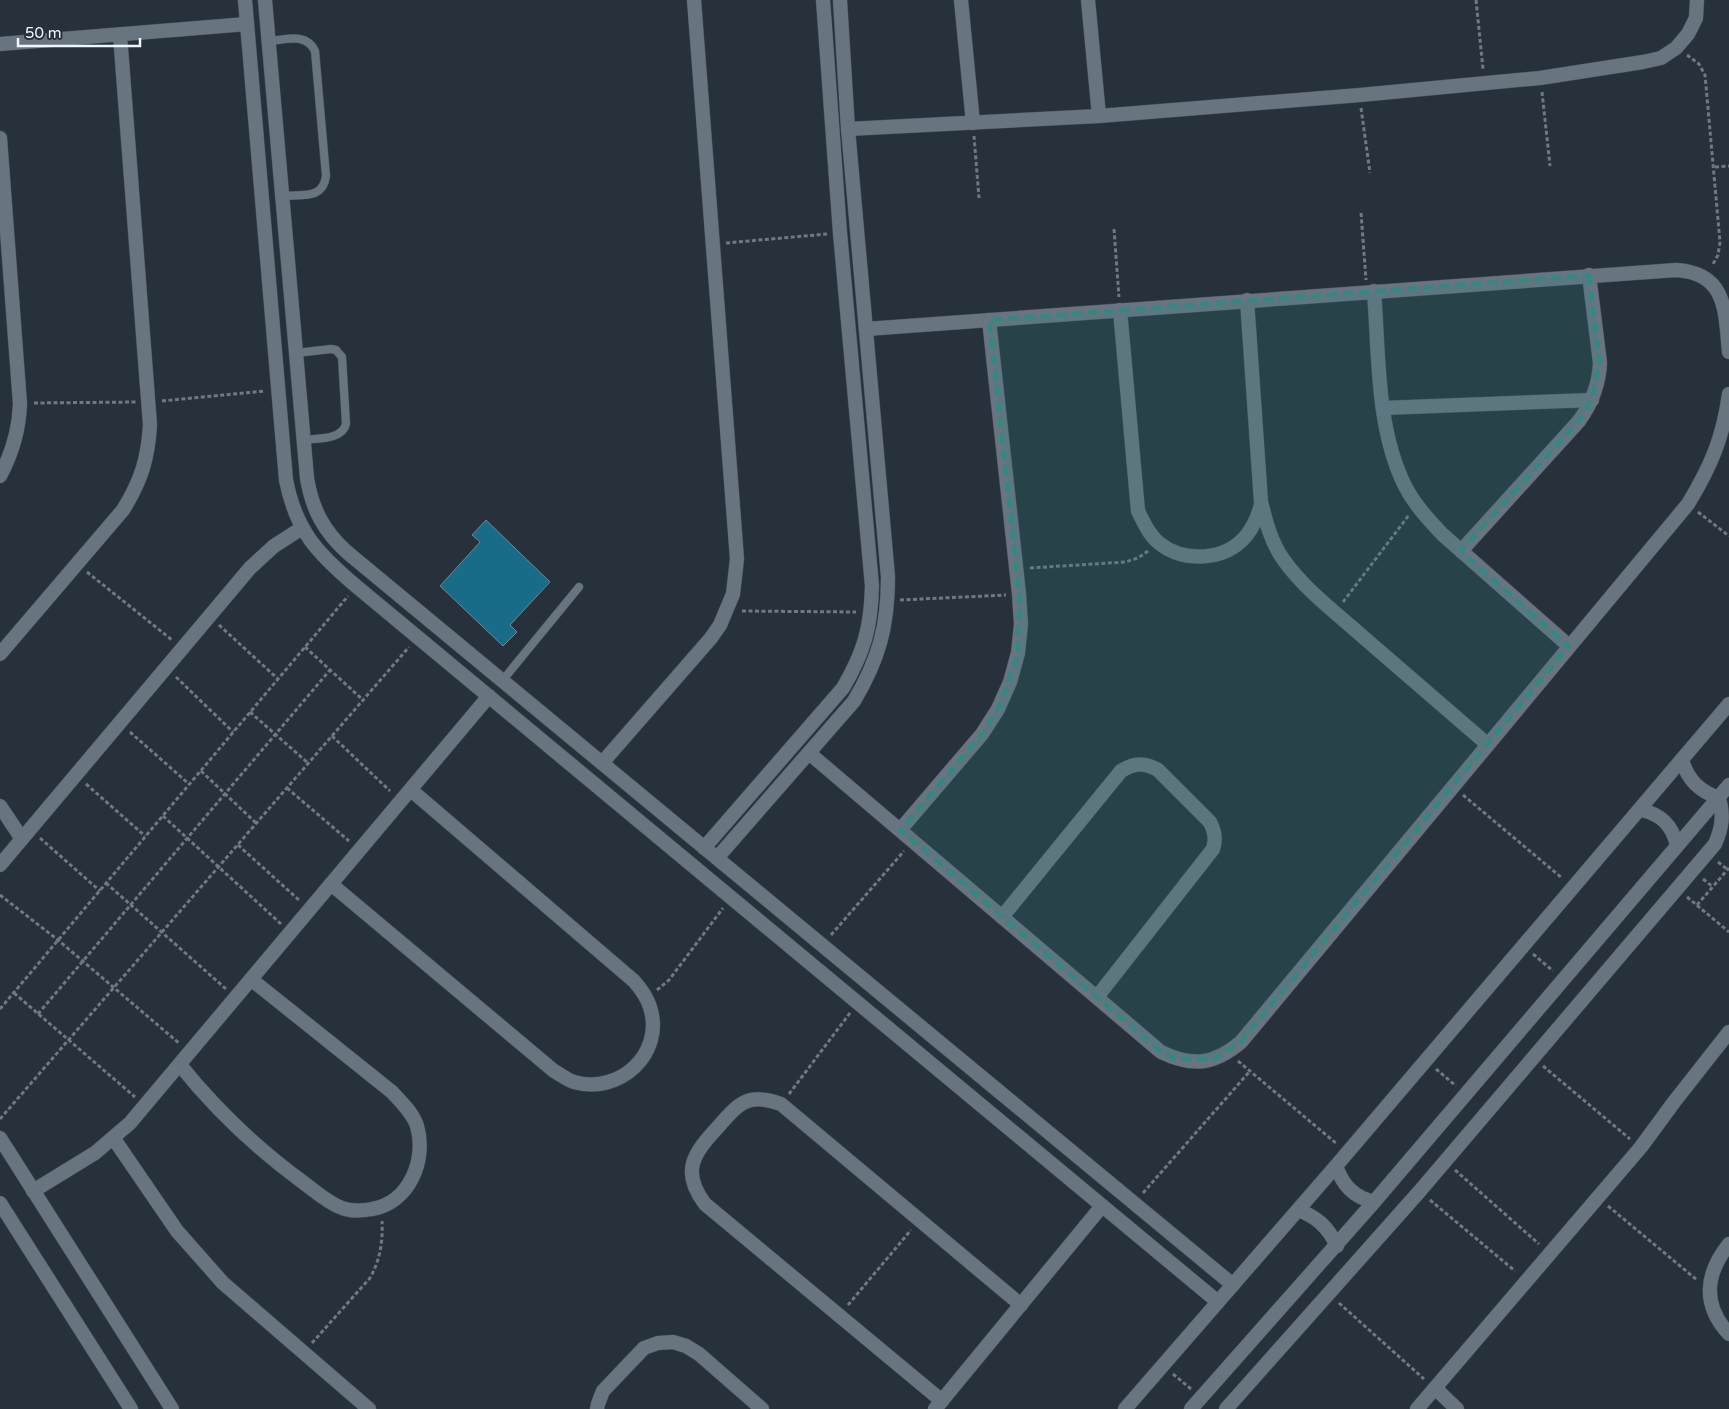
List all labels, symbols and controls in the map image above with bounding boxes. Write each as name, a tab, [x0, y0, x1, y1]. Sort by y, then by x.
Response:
scale bar	[18, 15, 140, 47]
text: 50 m	[25, 24, 62, 42]

